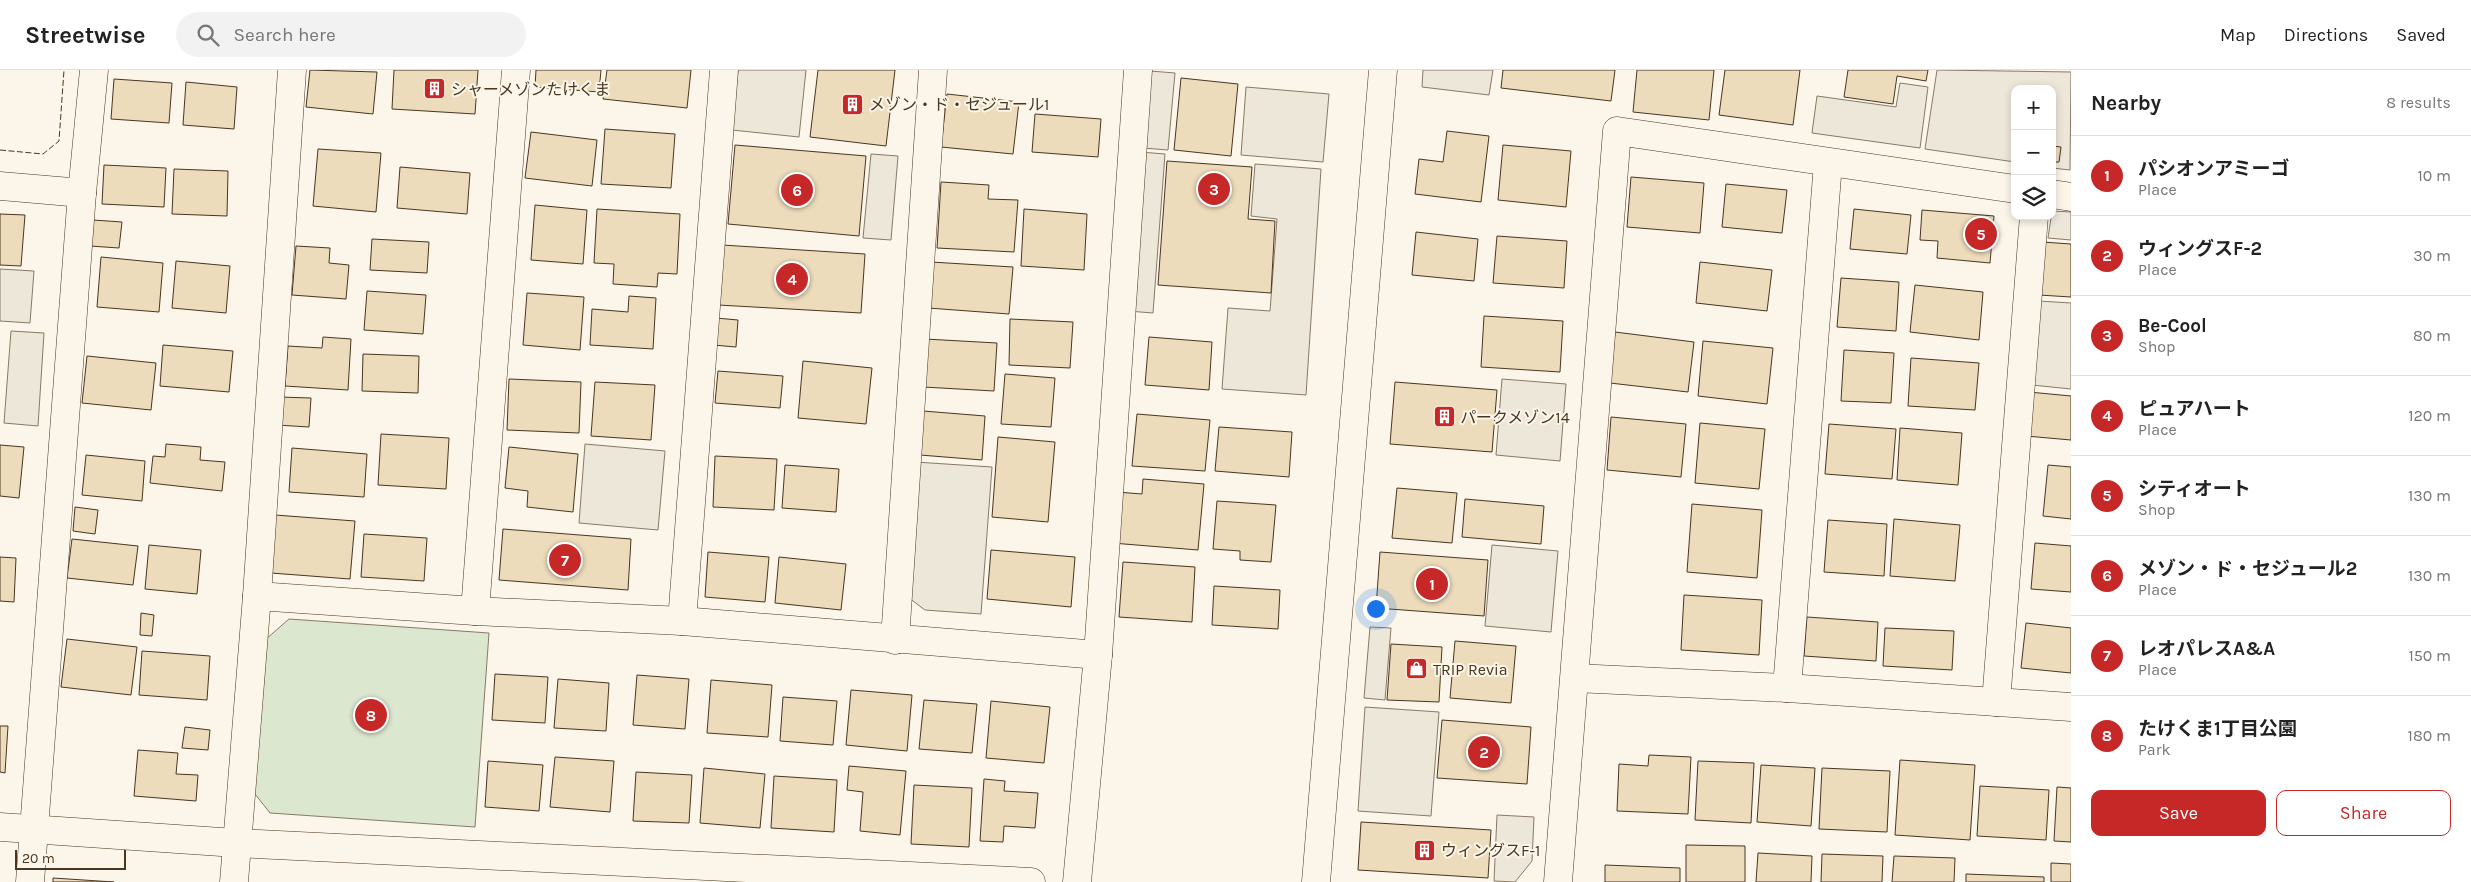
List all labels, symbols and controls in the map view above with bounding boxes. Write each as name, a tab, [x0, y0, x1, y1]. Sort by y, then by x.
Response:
search box	[176, 12, 526, 57]
text: Streetwise	[25, 21, 146, 49]
icon: search	[194, 21, 222, 49]
text: Search here	[234, 24, 336, 46]
text: Map	[2220, 24, 2256, 46]
text: Directions	[2284, 24, 2368, 46]
text: Saved	[2396, 24, 2446, 46]
building icon: シャーメゾンたけくま	[423, 77, 447, 101]
place label: シャーメゾンたけくま	[451, 80, 610, 99]
map controls	[2011, 85, 2056, 220]
button: +	[2011, 85, 2056, 130]
text: Nearby	[2091, 91, 2161, 115]
building icon: メゾン・ド・セジュール1	[841, 92, 865, 116]
text: 8 results	[2386, 93, 2451, 112]
place label: メゾン・ド・セジュール1	[869, 95, 1049, 114]
button: −	[2011, 130, 2056, 175]
text: パシオンアミーゴ	[2138, 158, 2290, 180]
text: 1	[2104, 166, 2110, 185]
text: 10 m	[2417, 166, 2451, 185]
pin: 3	[1198, 170, 1230, 208]
pin: 6	[781, 171, 813, 209]
button: layers	[2011, 175, 2056, 220]
text: Place	[2138, 180, 2177, 199]
pin: 5	[1965, 215, 1997, 253]
text: ウィングスF-2	[2138, 238, 2262, 260]
text: 2	[2102, 246, 2112, 265]
text: 30 m	[2413, 246, 2451, 265]
pin: 4	[776, 260, 808, 298]
text: Place	[2138, 260, 2177, 279]
text: Be-Cool	[2138, 315, 2207, 337]
text: 3	[2102, 326, 2112, 345]
text: 80 m	[2413, 326, 2451, 345]
text: Shop	[2138, 337, 2175, 356]
text: ピュアハート	[2138, 398, 2251, 420]
building icon: パークメゾン14	[1432, 405, 1456, 429]
text: 4	[2102, 406, 2112, 425]
text: 120 m	[2408, 406, 2451, 425]
place label: パークメゾン14	[1460, 408, 1570, 427]
text: Place	[2138, 420, 2177, 439]
text: シティオート	[2138, 478, 2251, 500]
text: 5	[2102, 486, 2112, 505]
text: 130 m	[2408, 486, 2451, 505]
text: Shop	[2138, 500, 2175, 519]
pin: 7	[549, 541, 581, 579]
text: メゾン・ド・セジュール2	[2138, 558, 2357, 580]
pin: 1	[1416, 565, 1448, 603]
text: 6	[2102, 566, 2112, 585]
text: 130 m	[2408, 566, 2451, 585]
text: Place	[2138, 580, 2177, 599]
your location	[1363, 596, 1389, 622]
text: レオパレスA&A	[2138, 638, 2275, 660]
text: 7	[2103, 646, 2111, 665]
text: 150 m	[2408, 646, 2451, 665]
shop icon: TRIP Revia	[1405, 657, 1429, 681]
place label: TRIP Revia	[1433, 660, 1508, 679]
text: Place	[2138, 660, 2177, 679]
pin: 8	[355, 696, 387, 734]
text: たけくま1丁目公園	[2138, 718, 2297, 740]
text: 8	[2102, 726, 2112, 745]
text: 180 m	[2408, 726, 2451, 745]
pin: 2	[1468, 733, 1500, 771]
text: Park	[2138, 740, 2170, 759]
button: Save	[2091, 790, 2266, 836]
button: Share	[2276, 790, 2451, 836]
building icon: ウィングスF-1	[1413, 838, 1437, 862]
place label: ウィングスF-1	[1441, 841, 1540, 860]
scale bar	[15, 847, 126, 870]
text: 20 m	[22, 850, 55, 867]

